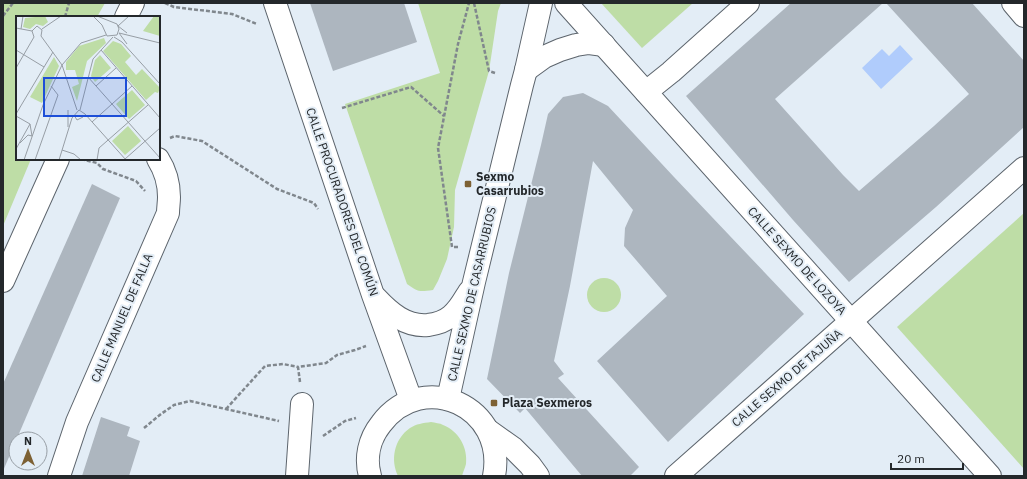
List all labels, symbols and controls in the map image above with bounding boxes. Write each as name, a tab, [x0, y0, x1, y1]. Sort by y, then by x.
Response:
inset map	[16, 16, 160, 160]
street label: CALLE PROCURADORES DEL COMÚN	[303, 106, 382, 298]
place label: Sexmo Casarrubios	[476, 169, 544, 198]
marker: Sexmo Casarrubios	[463, 179, 473, 189]
street label: CALLE SEXMO DE LOZOYA	[745, 204, 850, 318]
street label: CALLE SEXMO DE CASARRUBIOS	[444, 205, 499, 383]
street label: CALLE MANUEL DE FALLA	[88, 251, 156, 385]
street label: CALLE SEXMO DE TAJUÑA	[728, 325, 845, 430]
place label: Plaza Sexmeros	[502, 395, 592, 410]
marker: Plaza Sexmeros	[489, 398, 499, 408]
north arrow	[8, 431, 48, 471]
text: N	[24, 434, 32, 448]
scale bar	[891, 445, 963, 471]
text: 20 m	[897, 451, 925, 466]

